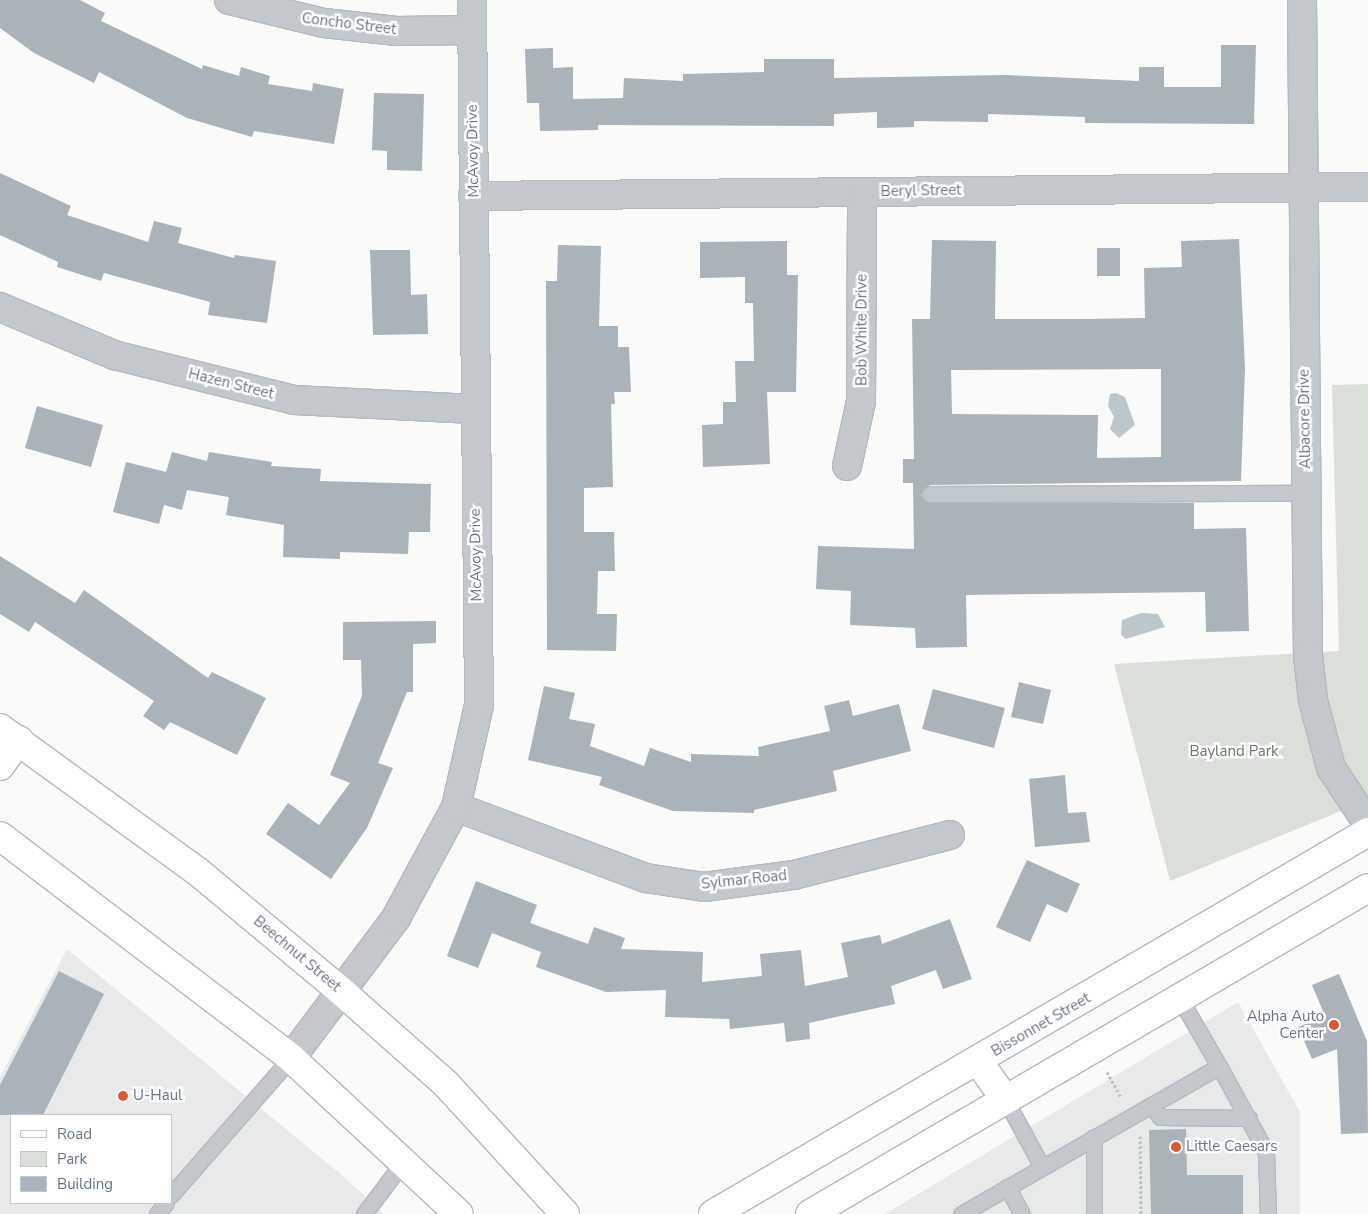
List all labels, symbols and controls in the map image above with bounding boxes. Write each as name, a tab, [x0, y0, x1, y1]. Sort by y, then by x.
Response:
street label: Concho Street	[301, 9, 397, 39]
street label: McAvoy Drive	[463, 104, 483, 198]
street label: Beryl Street	[880, 181, 962, 201]
street label: Bob White Drive	[853, 274, 871, 386]
street label: Hazen Street	[186, 365, 276, 403]
street label: Albacore Drive	[1295, 369, 1315, 469]
street label: McAvoy Drive	[466, 508, 486, 602]
park label: Bayland Park	[1189, 743, 1279, 761]
street label: Sylmar Road	[700, 867, 788, 893]
street label: Beechnut Street	[250, 912, 344, 996]
street label: Bissonnet Street	[988, 989, 1094, 1061]
place label: Alpha Auto Center	[1247, 1007, 1324, 1042]
marker: Alpha Auto Center	[1328, 1019, 1340, 1031]
place label: U-Haul	[133, 1087, 182, 1105]
marker: U-Haul	[117, 1090, 129, 1102]
legend	[10, 1114, 172, 1204]
text: Road	[57, 1124, 92, 1144]
place label: Little Caesars	[1186, 1138, 1278, 1156]
marker: Little Caesars	[1170, 1141, 1182, 1153]
text: Park	[57, 1149, 87, 1169]
text: Building	[57, 1174, 113, 1194]

